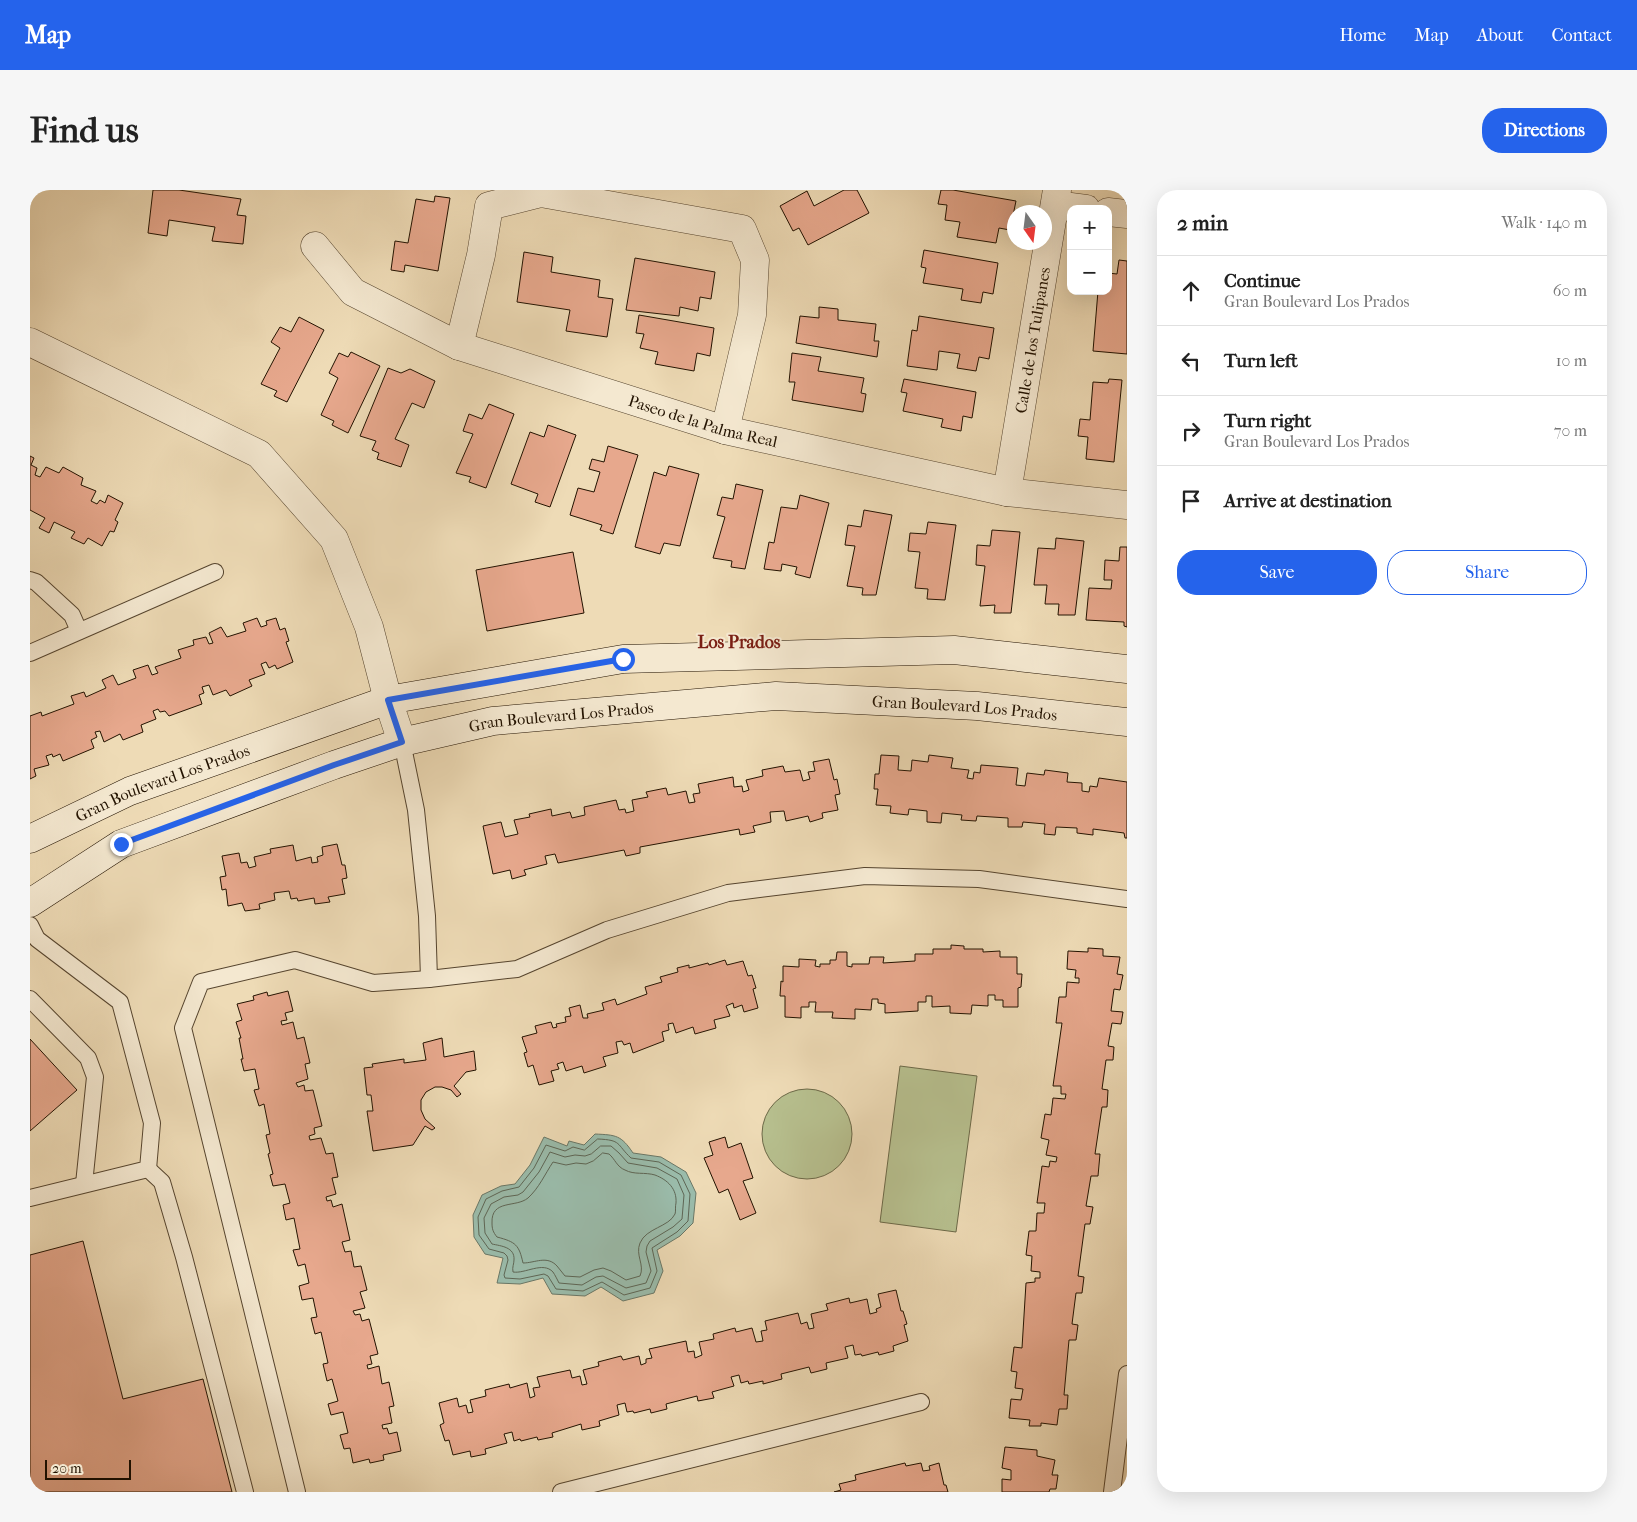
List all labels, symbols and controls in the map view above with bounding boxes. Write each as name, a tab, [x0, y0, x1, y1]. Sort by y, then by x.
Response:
text: Map	[25, 21, 71, 49]
text: Home	[1339, 25, 1386, 46]
text: Map	[1414, 25, 1449, 46]
text: About	[1477, 25, 1523, 46]
text: Contact	[1551, 25, 1612, 46]
button: Directions	[1482, 108, 1607, 153]
text: Find us	[30, 110, 139, 151]
north arrow	[1007, 205, 1052, 250]
map controls	[1067, 205, 1112, 295]
button: +	[1067, 205, 1112, 250]
text: 2 min	[1177, 211, 1228, 235]
text: Walk · 140 m	[1502, 213, 1587, 232]
button: −	[1067, 250, 1112, 295]
street label: Calle de los Tulipanes	[1011, 266, 1054, 415]
text: Continue	[1224, 270, 1300, 292]
icon: ahead	[1177, 277, 1205, 305]
text: 60 m	[1553, 281, 1587, 300]
text: Gran Boulevard Los Prados	[1224, 292, 1410, 311]
icon: left	[1177, 347, 1205, 375]
text: Turn left	[1224, 350, 1298, 372]
text: 10 m	[1556, 351, 1587, 370]
street label: Paseo de la Palma Real	[626, 391, 780, 451]
text: Turn right	[1224, 410, 1311, 432]
icon: right	[1177, 417, 1205, 445]
text: 70 m	[1554, 421, 1587, 440]
text: Gran Boulevard Los Prados	[1224, 432, 1410, 451]
icon: arrive	[1177, 487, 1205, 515]
text: Arrive at destination	[1224, 490, 1392, 512]
button: Save	[1177, 550, 1377, 595]
button: Share	[1387, 550, 1587, 595]
district label: Los Prados	[698, 632, 781, 653]
route start	[612, 648, 635, 671]
street label: Gran Boulevard Los Prados	[872, 692, 1058, 725]
street label: Gran Boulevard Los Prados	[467, 698, 654, 736]
street label: Gran Boulevard Los Prados	[72, 741, 252, 826]
route end	[110, 833, 133, 856]
scale bar	[45, 1457, 131, 1480]
text: 20 m	[52, 1460, 82, 1477]

